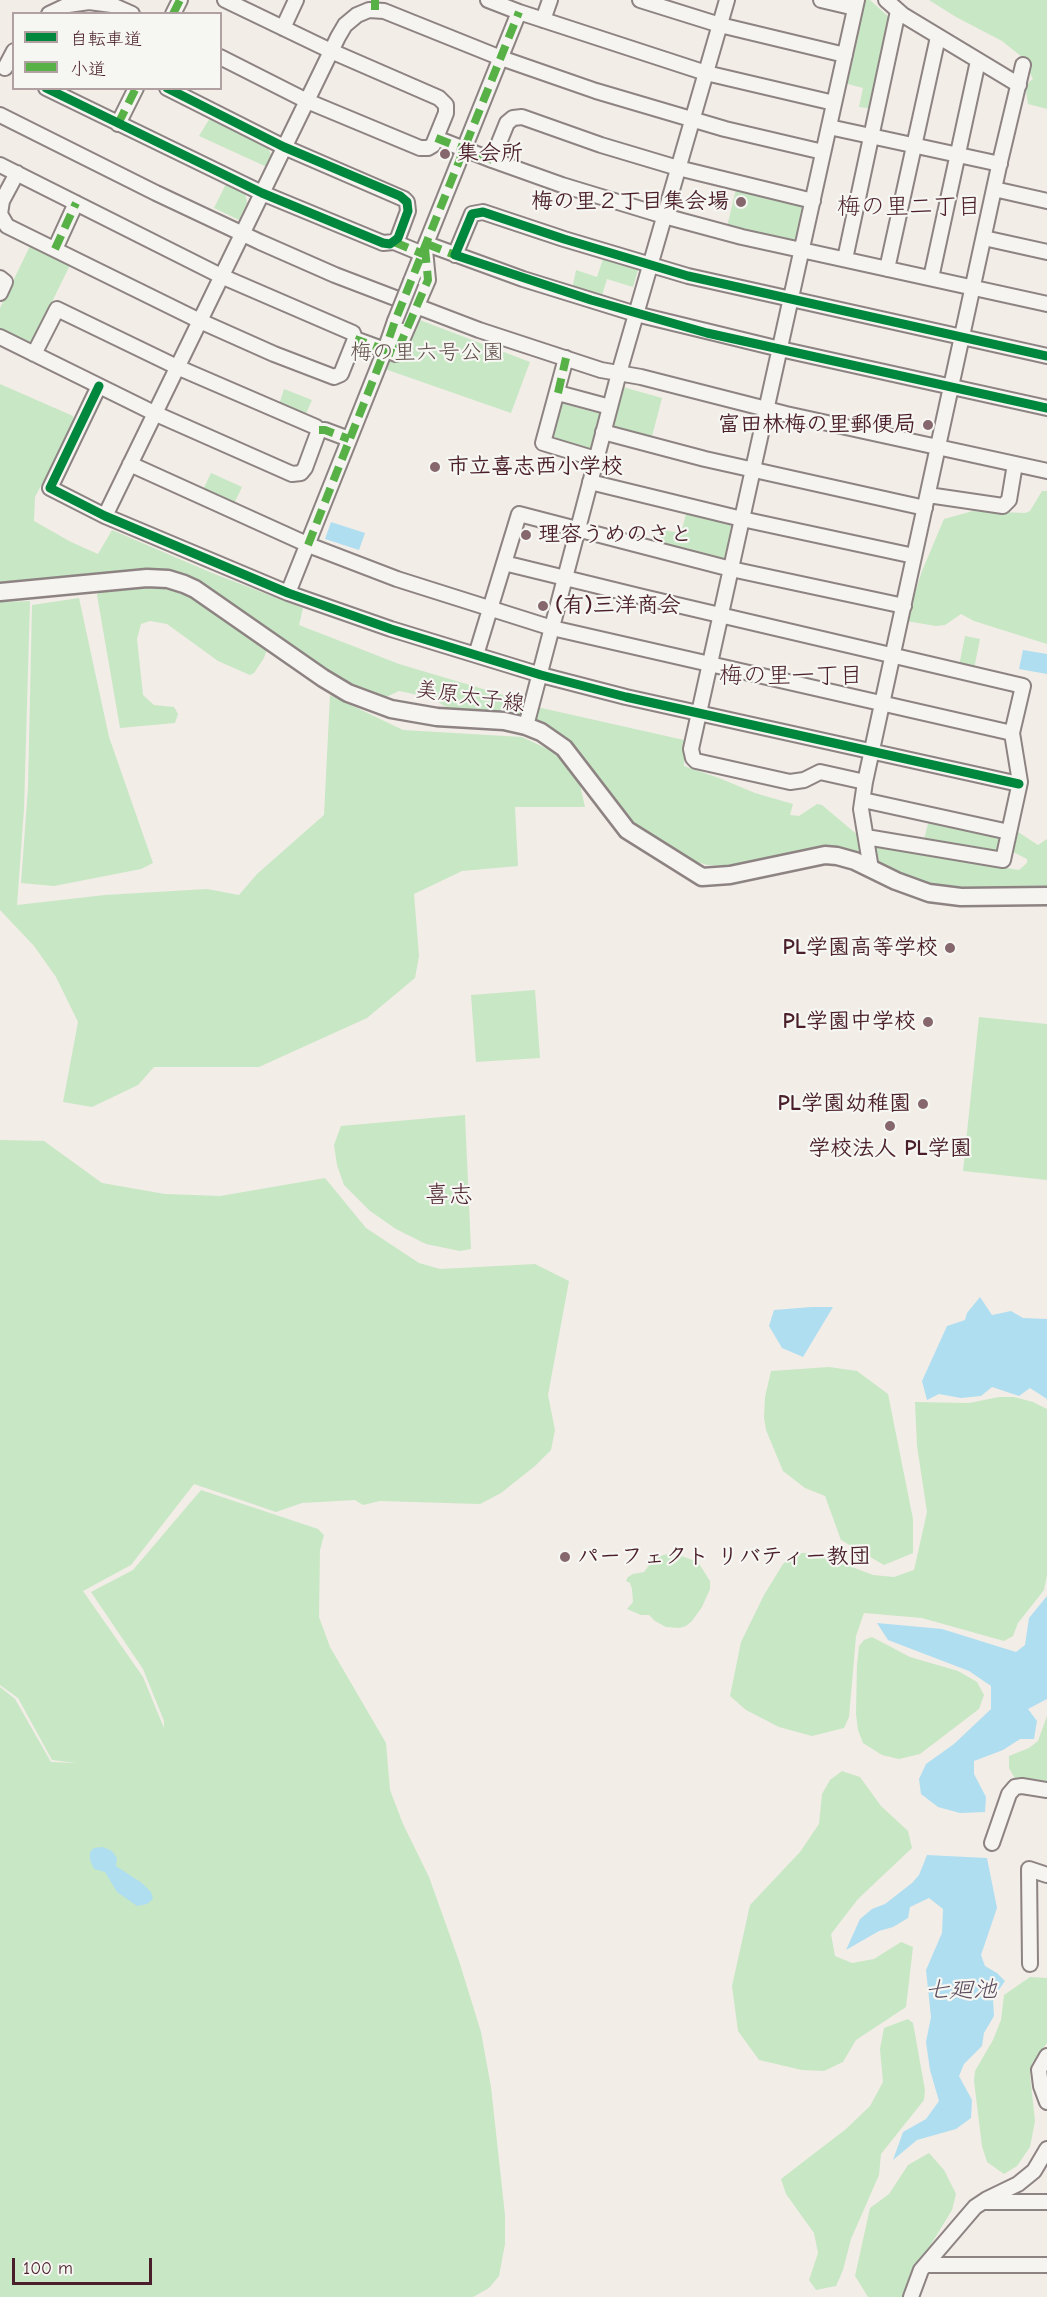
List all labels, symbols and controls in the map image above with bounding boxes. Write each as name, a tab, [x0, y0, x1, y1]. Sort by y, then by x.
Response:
legend	[12, 12, 222, 90]
text: 自転車道	[70, 29, 142, 50]
text: 小道	[70, 59, 106, 80]
place label: 集会所	[457, 141, 523, 167]
marker: 集会所	[438, 147, 452, 161]
place label: 梅の里２丁目集会場	[531, 189, 729, 215]
district label: 梅の里二丁目	[837, 193, 981, 221]
marker: 梅の里２丁目集会場	[734, 195, 748, 209]
park label: 梅の里六号公園	[350, 340, 504, 366]
place label: 富田林梅の里郵便局	[718, 412, 916, 438]
marker: 富田林梅の里郵便局	[921, 418, 935, 432]
place label: 市立喜志西小学校	[447, 454, 623, 480]
marker: 市立喜志西小学校	[428, 460, 442, 474]
place label: 理容うめのさと	[538, 522, 692, 548]
marker: 理容うめのさと	[519, 528, 533, 542]
place label: (有)三洋商会	[555, 593, 681, 619]
marker: (有)三洋商会	[536, 599, 550, 613]
district label: 梅の里一丁目	[719, 662, 863, 690]
street label: 美原太子線	[414, 676, 526, 718]
place label: PL学園高等学校	[783, 935, 938, 961]
marker: PL学園高等学校	[943, 941, 957, 955]
place label: PL学園中学校	[783, 1009, 916, 1035]
marker: PL学園中学校	[921, 1015, 935, 1029]
place label: PL学園幼稚園	[778, 1091, 911, 1117]
marker: PL学園幼稚園	[916, 1097, 930, 1111]
marker: 学校法人 PL学園	[883, 1119, 897, 1133]
place label: 学校法人 PL学園	[808, 1136, 972, 1162]
district label: 喜志	[425, 1181, 473, 1209]
place label: パーフェクト リバティー教団	[577, 1544, 871, 1570]
marker: パーフェクト リバティー教団	[558, 1550, 572, 1564]
water label: 七廻池	[925, 1976, 997, 2004]
scale bar	[15, 2246, 154, 2284]
text: 100 m	[23, 2258, 73, 2279]

